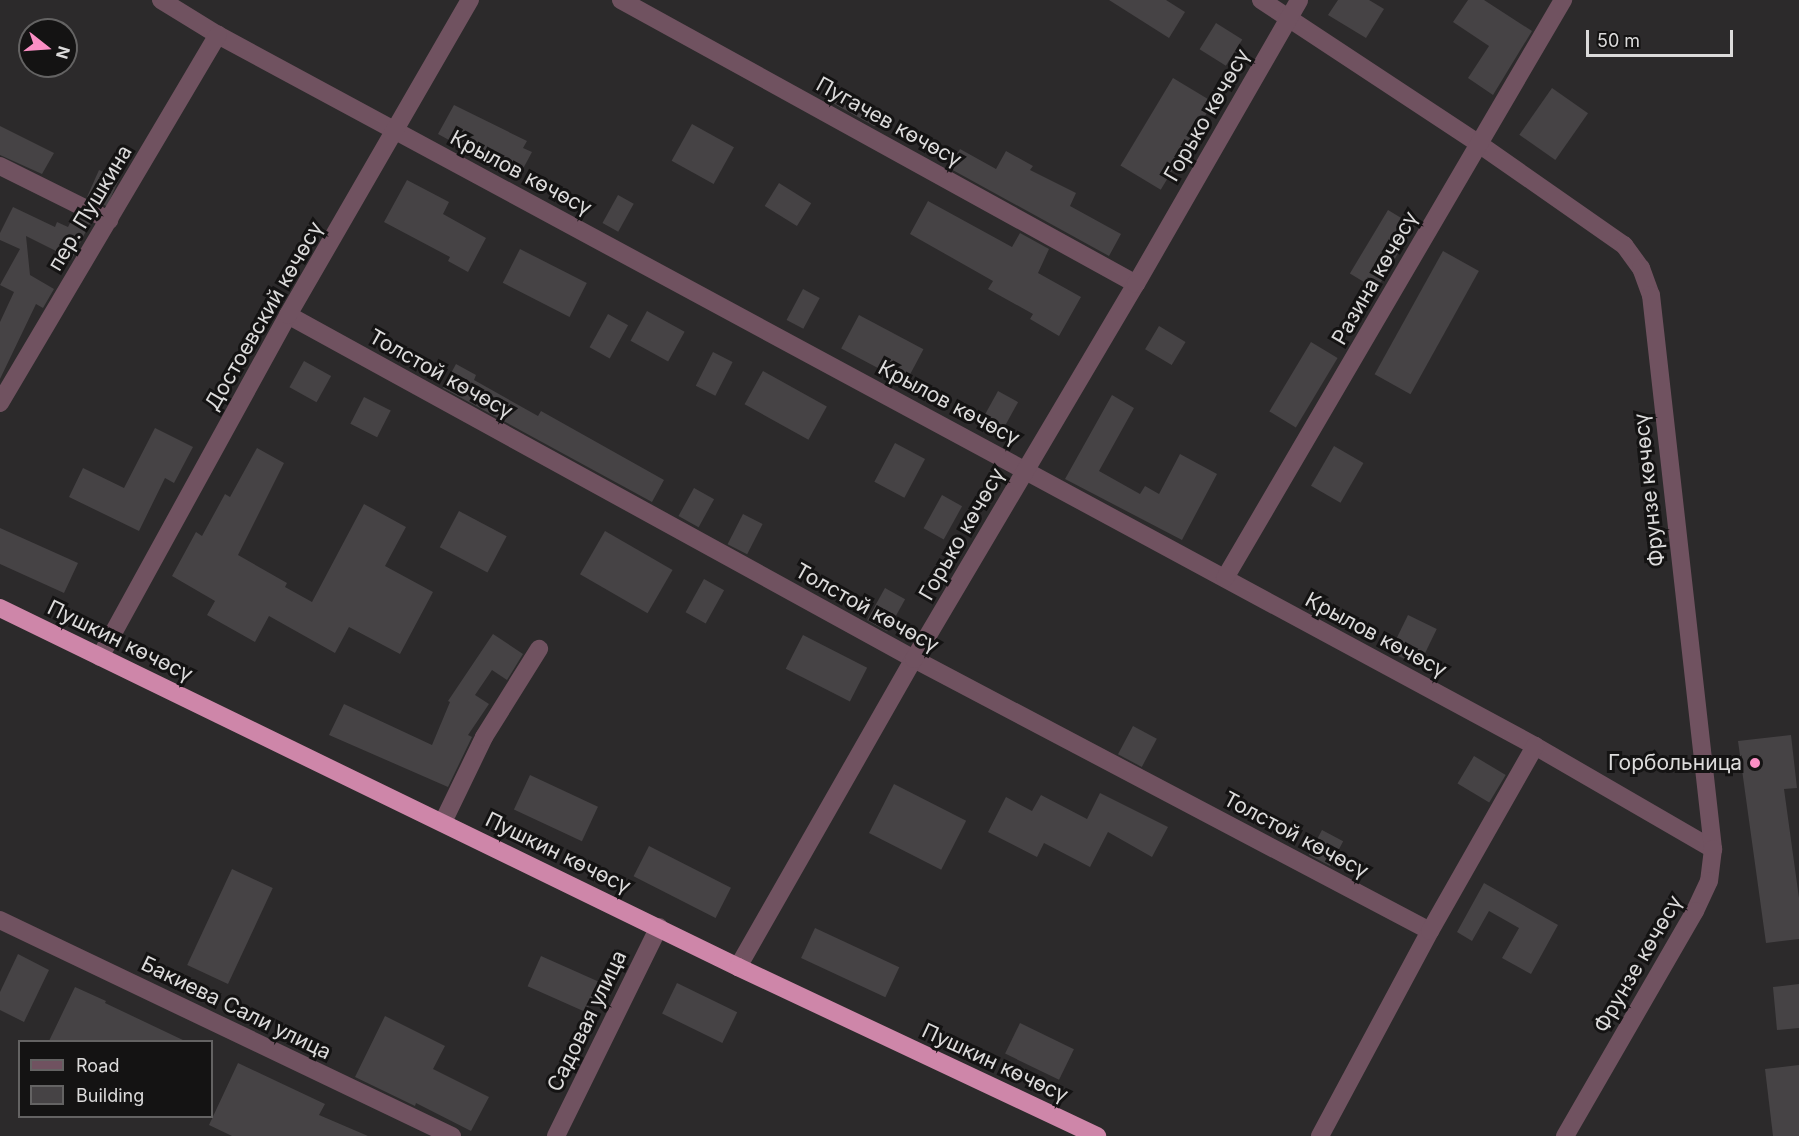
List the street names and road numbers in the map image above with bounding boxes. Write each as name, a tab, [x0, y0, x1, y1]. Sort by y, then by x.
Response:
street label: Горько көчөсү	[1159, 44, 1255, 186]
street label: Пугачев көчөсү	[812, 72, 966, 172]
street label: Крылов көчөсү	[446, 125, 596, 221]
street label: пер. Пушкина	[43, 141, 137, 275]
street label: Разина көчөсү	[1327, 207, 1423, 349]
street label: Достоевский көчөсү	[200, 217, 328, 415]
street label: Толстой көчөсү	[365, 324, 517, 424]
street label: Крылов көчөсү	[874, 355, 1024, 451]
street label: Фрунзе көчөсү	[1628, 412, 1670, 568]
street label: Горько көчөсү	[914, 463, 1010, 605]
street label: Толстой көчөсү	[791, 558, 943, 658]
street label: Крылов көчөсү	[1301, 587, 1451, 683]
street label: Пушкин көчөсү	[43, 595, 197, 687]
street label: Толстой көчөсү	[1219, 786, 1373, 884]
street label: Пушкин көчөсү	[481, 807, 635, 899]
street label: Фрунзе көчөсү	[1588, 891, 1688, 1037]
street label: Садовая улица	[542, 946, 632, 1096]
street label: Бакиева Сали улица	[137, 951, 335, 1065]
street label: Пушкин көчөсү	[918, 1018, 1072, 1108]

